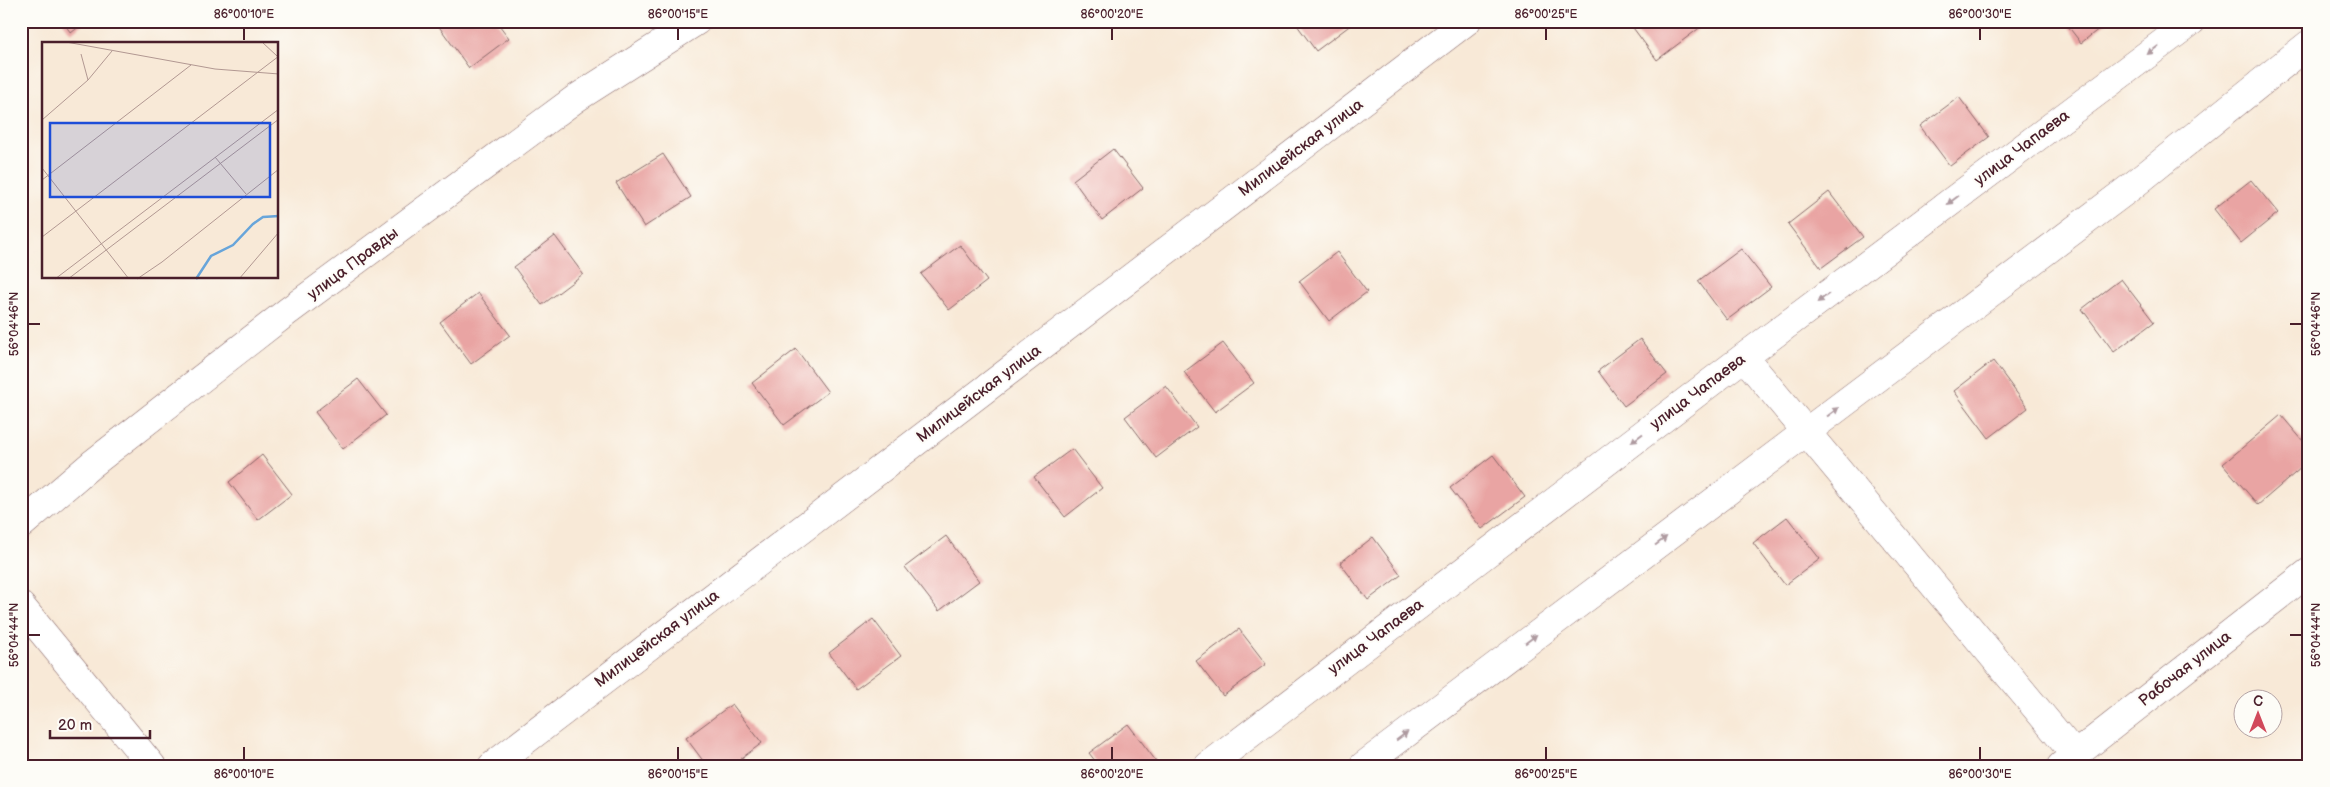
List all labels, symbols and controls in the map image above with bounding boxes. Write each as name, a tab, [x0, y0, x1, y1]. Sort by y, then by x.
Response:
text: 86°00'10"E	[214, 7, 274, 22]
text: 86°00'15"E	[648, 7, 708, 22]
text: 86°00'20"E	[1081, 7, 1144, 22]
text: 86°00'25"E	[1515, 7, 1577, 22]
text: 86°00'30"E	[1948, 7, 2012, 22]
inset map	[42, 42, 279, 279]
one-way arrow	[2147, 45, 2160, 56]
street label: Милицейская улица	[1235, 95, 1367, 201]
street label: улица Чапаева	[1971, 106, 2074, 190]
one-way arrow	[1947, 195, 1960, 206]
street label: улица Правды	[304, 224, 402, 304]
text: 56°04'46"N	[7, 292, 22, 356]
text: 56°04'46"N	[2309, 292, 2324, 356]
one-way arrow	[1816, 293, 1830, 303]
street label: Милицейская улица	[913, 341, 1045, 447]
street label: улица Чапаева	[1647, 350, 1750, 434]
one-way arrow	[1826, 406, 1839, 417]
one-way arrow	[1631, 433, 1644, 444]
one-way arrow	[1654, 536, 1668, 546]
street label: Милицейская улица	[591, 586, 723, 692]
street label: улица Чапаева	[1325, 595, 1428, 679]
text: 56°04'44"N	[7, 603, 22, 667]
text: 56°04'44"N	[2309, 603, 2324, 667]
street label: Рабочая улица	[2135, 627, 2235, 711]
one-way arrow	[1524, 633, 1537, 644]
north arrow	[2232, 690, 2282, 740]
text: С	[2253, 693, 2263, 710]
scale bar	[50, 707, 150, 739]
text: 20 m	[58, 716, 92, 735]
one-way arrow	[1395, 731, 1408, 742]
text: 86°00'10"E	[214, 767, 274, 782]
text: 86°00'15"E	[648, 767, 708, 782]
text: 86°00'20"E	[1081, 767, 1144, 782]
text: 86°00'25"E	[1515, 767, 1577, 782]
text: 86°00'30"E	[1948, 767, 2012, 782]

